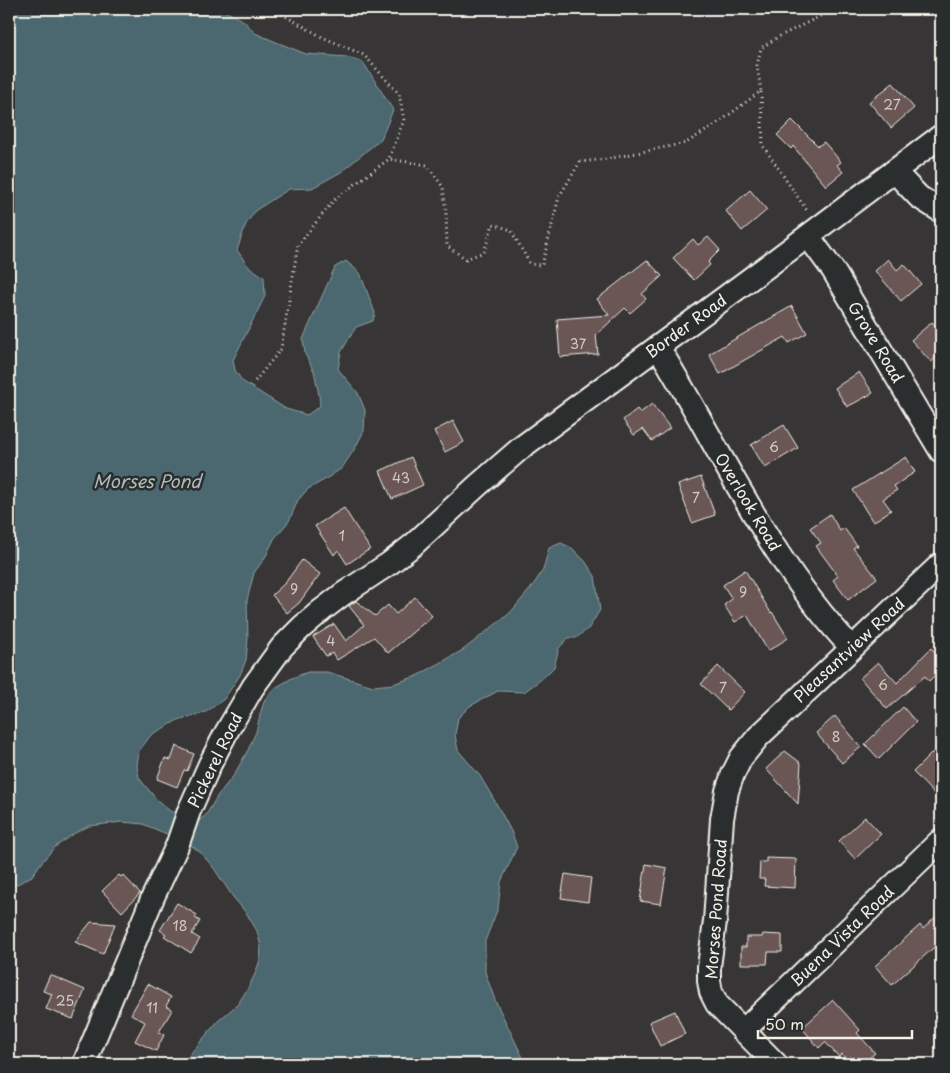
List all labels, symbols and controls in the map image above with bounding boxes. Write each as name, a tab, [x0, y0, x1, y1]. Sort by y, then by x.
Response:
house number: 27	[883, 94, 901, 115]
street label: Border Road	[640, 288, 731, 363]
street label: Grove Road	[843, 296, 911, 387]
house number: 37	[570, 333, 587, 354]
house number: 6	[769, 436, 779, 457]
street label: Overlook Road	[710, 448, 788, 555]
water label: Morses Pond	[93, 467, 204, 494]
house number: 43	[392, 467, 410, 488]
house number: 7	[692, 487, 700, 508]
house number: 1	[339, 525, 345, 546]
house number: 9	[290, 578, 298, 599]
house number: 9	[739, 581, 747, 602]
street label: Pleasantview Road	[787, 591, 909, 707]
house number: 4	[326, 630, 336, 651]
house number: 6	[878, 674, 888, 695]
house number: 7	[719, 677, 727, 698]
street label: Pickerel Road	[181, 708, 248, 811]
house number: 8	[832, 726, 840, 747]
street label: Morses Pond Road	[698, 838, 732, 980]
street label: Buena Vista Road	[784, 879, 899, 991]
house number: 18	[172, 915, 188, 936]
house number: 25	[56, 990, 74, 1011]
house number: 11	[146, 997, 158, 1018]
scale bar	[758, 1008, 911, 1040]
text: 50 m	[765, 1012, 804, 1035]

